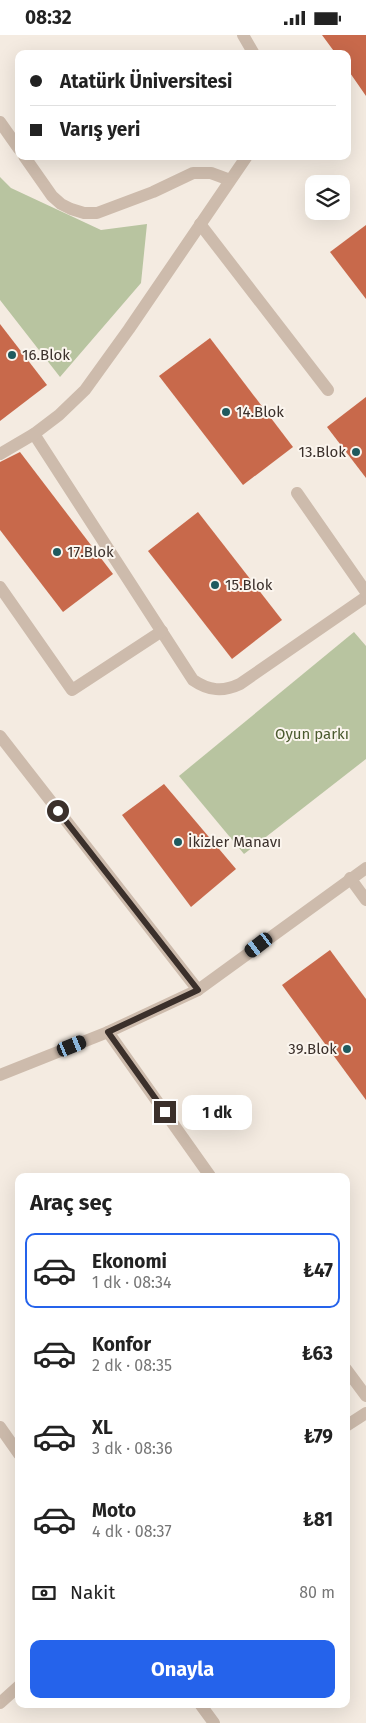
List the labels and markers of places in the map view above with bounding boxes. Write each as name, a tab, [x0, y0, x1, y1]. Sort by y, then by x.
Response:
place label: 16.Blok	[22, 346, 70, 364]
marker: 16.Blok	[6, 349, 18, 361]
place label: 14.Blok	[236, 403, 284, 421]
marker: 14.Blok	[220, 406, 232, 418]
place label: 13.Blok	[299, 443, 346, 461]
marker: 13.Blok	[350, 446, 362, 458]
place label: 17.Blok	[67, 543, 114, 561]
marker: 17.Blok	[51, 546, 63, 558]
place label: 15.Blok	[225, 576, 273, 594]
marker: 15.Blok	[209, 579, 221, 591]
place label: İkizler Manavı	[188, 833, 281, 851]
marker: İkizler Manavı	[172, 836, 184, 848]
place label: 39.Blok	[288, 1040, 337, 1058]
marker: 39.Blok	[341, 1043, 353, 1055]

